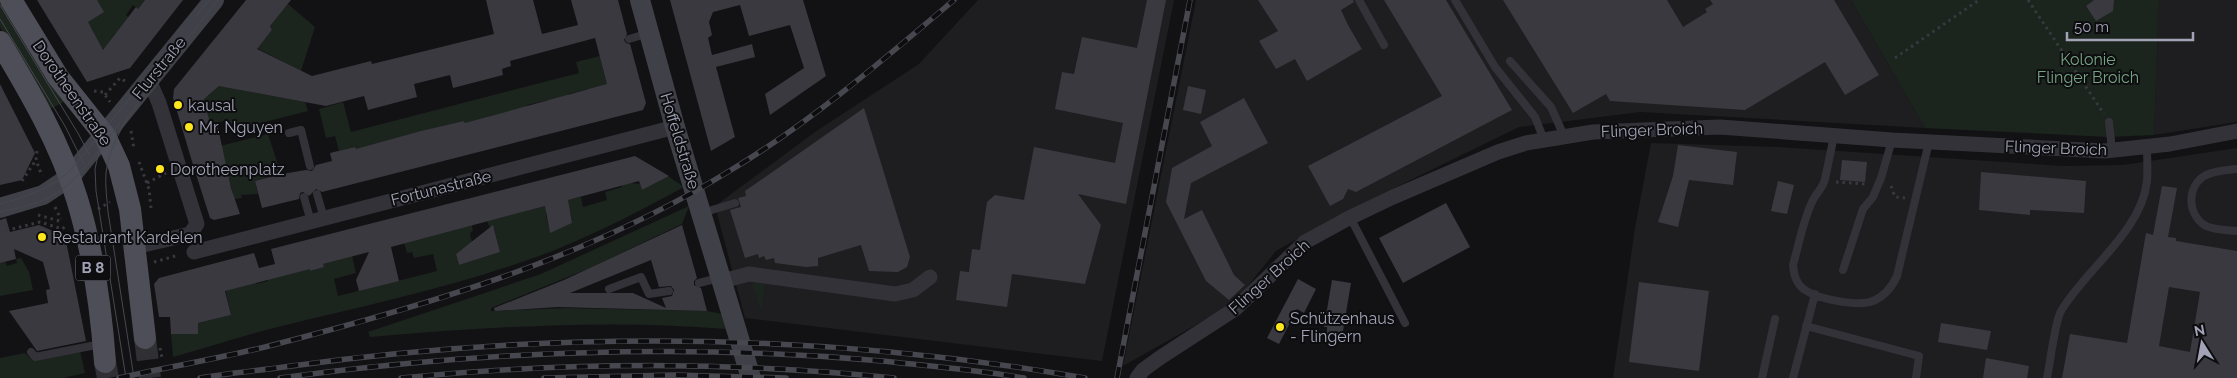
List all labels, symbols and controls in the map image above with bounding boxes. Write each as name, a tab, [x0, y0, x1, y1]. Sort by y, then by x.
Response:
scale bar	[2067, 10, 2193, 42]
text: 50 m	[2074, 18, 2109, 36]
street label: Flurstraße	[128, 33, 190, 103]
street label: Dorotheenstraße	[29, 37, 115, 149]
park label: Kolonie Flinger Broich	[2037, 50, 2139, 87]
street label: Hoffeldstraße	[656, 91, 704, 191]
place label: kausal	[188, 96, 236, 115]
marker: kausal	[172, 99, 184, 111]
place label: Mr. Nguyen	[199, 118, 283, 137]
street label: Flinger Broich	[1601, 119, 1703, 141]
marker: Mr. Nguyen	[183, 121, 195, 133]
street label: Flinger Broich	[2005, 137, 2107, 159]
place label: Dorotheenplatz	[170, 160, 285, 179]
marker: Dorotheenplatz	[154, 163, 166, 175]
street label: Fortunastraße	[389, 166, 493, 210]
place label: Restaurant Kardelen	[52, 228, 203, 247]
marker: Restaurant Kardelen	[36, 231, 48, 243]
street label: Flinger Broich	[1225, 236, 1313, 318]
road number: B 8	[76, 256, 110, 280]
place label: Schützenhaus - Flingern	[1290, 309, 1395, 346]
north arrow	[2177, 318, 2227, 368]
marker: Schützenhaus - Flingern	[1274, 321, 1286, 333]
text: N	[2193, 321, 2206, 339]

